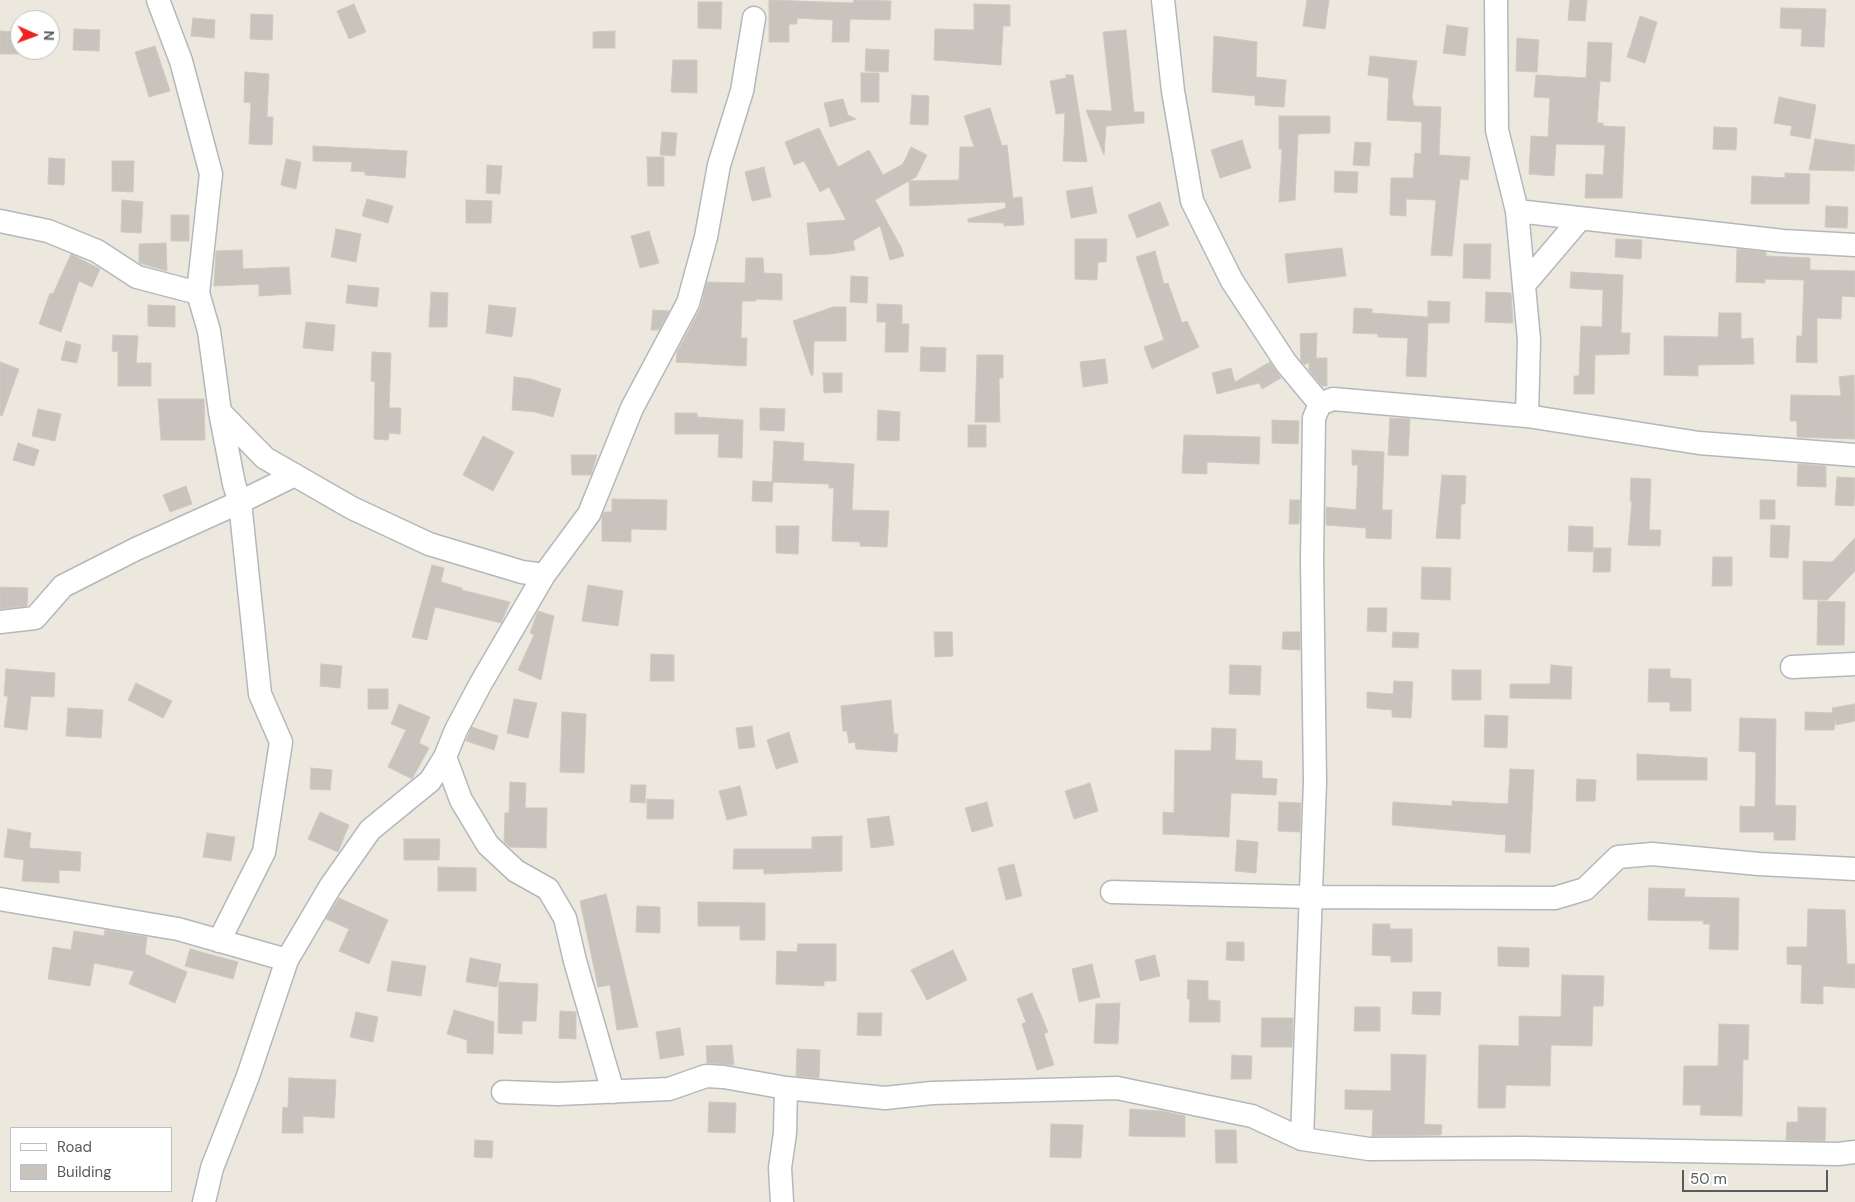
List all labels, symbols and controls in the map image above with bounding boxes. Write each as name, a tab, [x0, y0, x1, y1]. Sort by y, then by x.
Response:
north arrow	[10, 10, 60, 60]
text: N	[40, 30, 58, 41]
legend	[10, 1127, 172, 1192]
text: Road	[57, 1137, 92, 1157]
scale bar	[1685, 1160, 1831, 1192]
text: Building	[57, 1162, 112, 1182]
text: 50 m	[1690, 1169, 1727, 1189]

